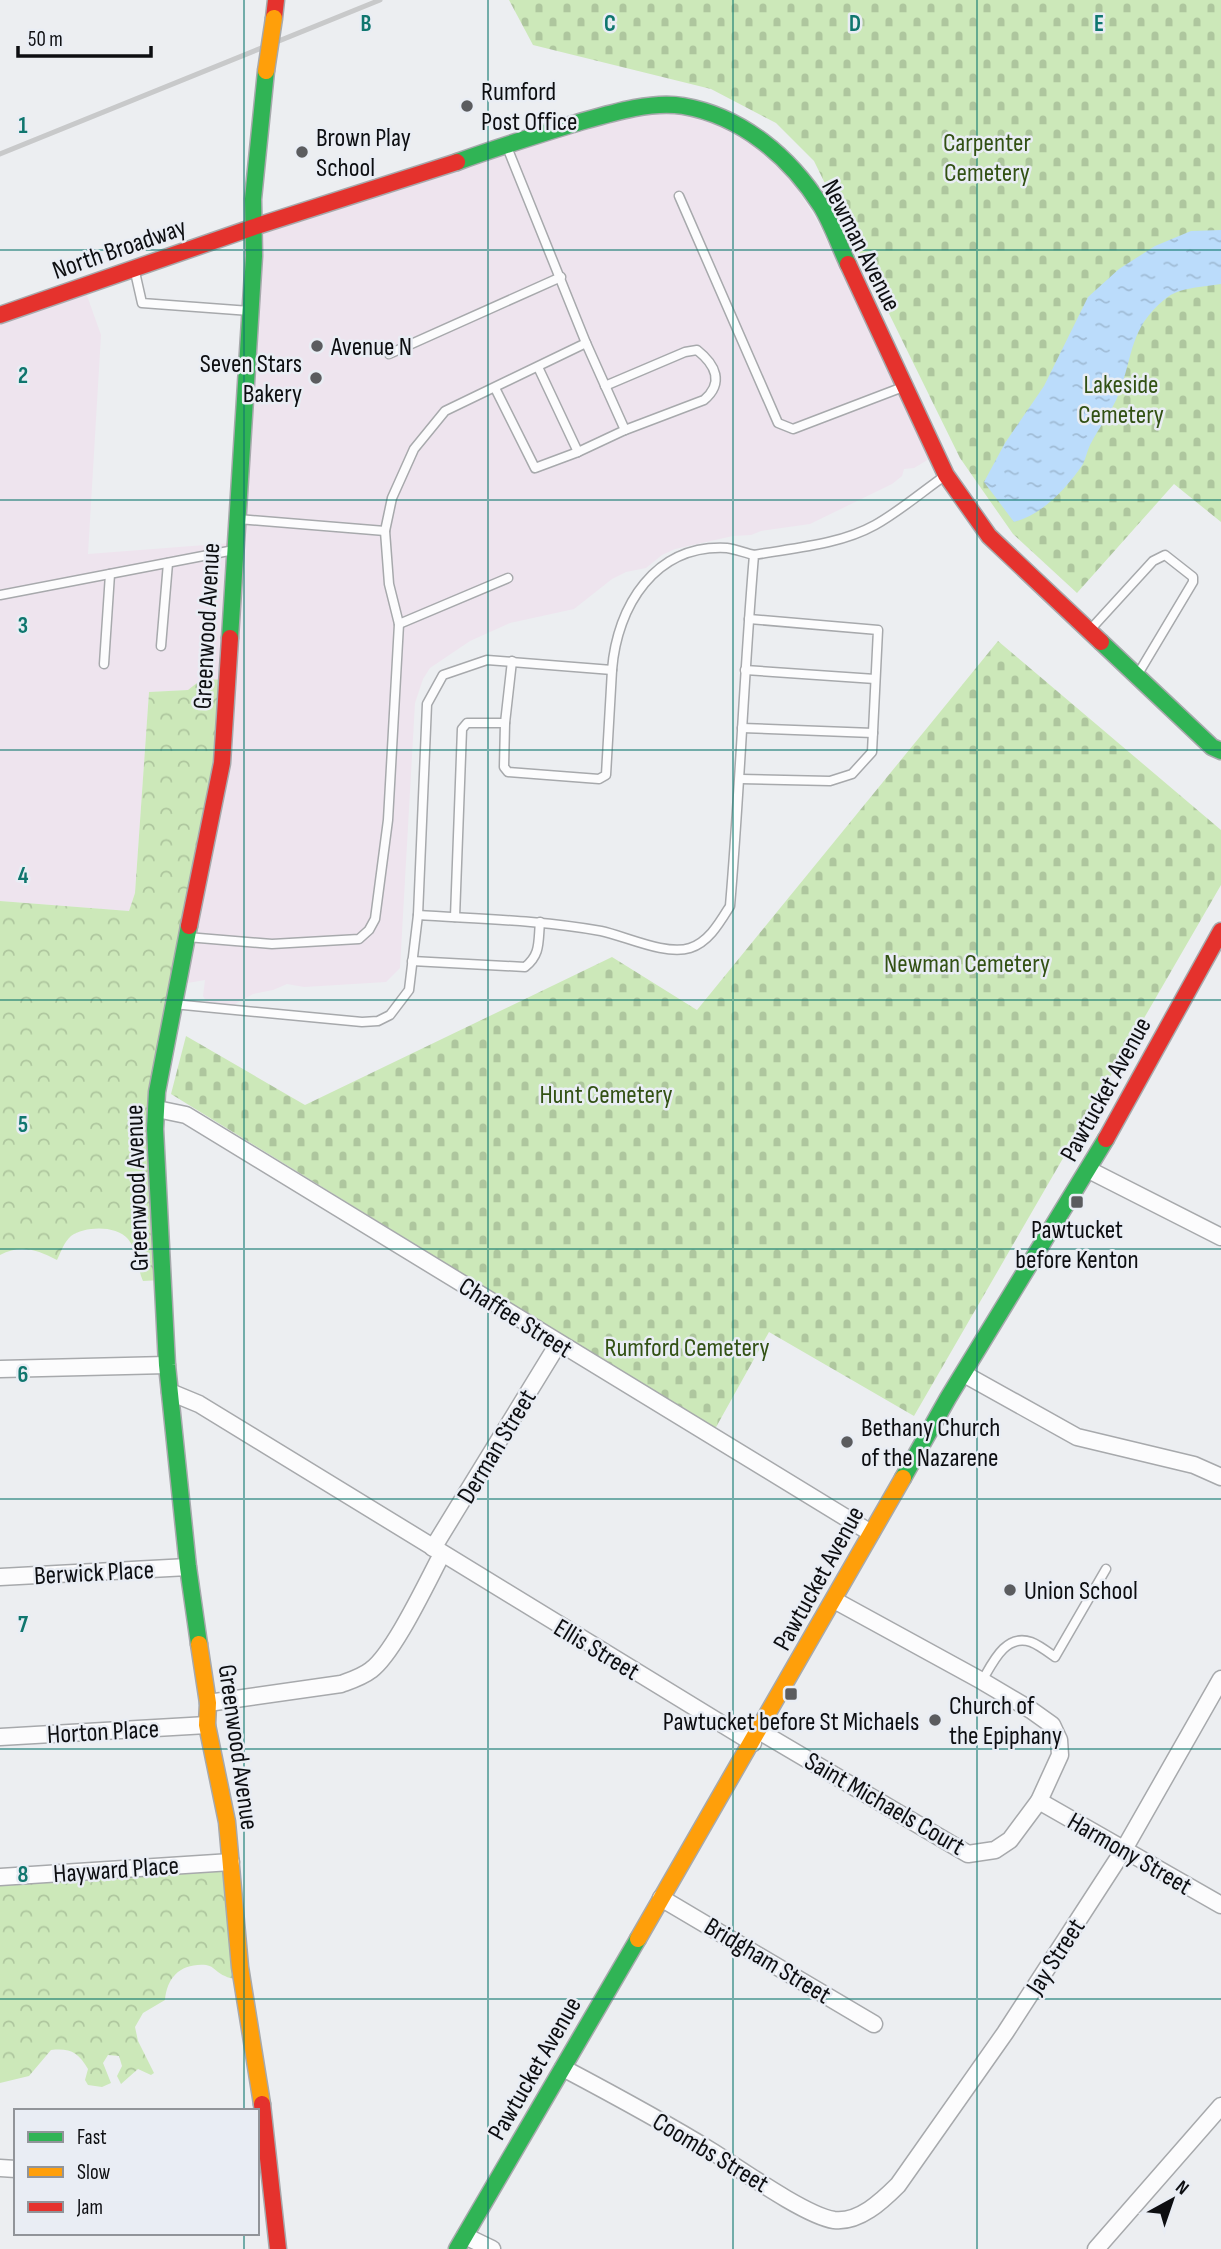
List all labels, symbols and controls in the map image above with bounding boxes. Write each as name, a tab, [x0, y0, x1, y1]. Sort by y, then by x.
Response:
text: B	[361, 10, 372, 38]
text: C	[604, 10, 616, 38]
text: D	[849, 10, 861, 38]
text: E	[1094, 10, 1104, 38]
scale bar	[18, 14, 150, 58]
text: 50 m	[28, 27, 63, 52]
place label: Rumford Post Office	[481, 77, 577, 138]
marker: Rumford Post Office	[459, 98, 475, 114]
text: 1	[18, 112, 28, 140]
place label: Brown Play School	[316, 123, 411, 184]
park label: Carpenter Cemetery	[943, 128, 1031, 189]
marker: Brown Play School	[294, 144, 310, 160]
street label: Newman Avenue	[814, 175, 907, 317]
street label: North Broadway	[49, 212, 190, 287]
place label: Avenue N	[330, 332, 412, 363]
marker: Avenue N	[309, 338, 325, 354]
place label: Seven Stars Bakery	[200, 349, 302, 410]
text: 2	[18, 362, 28, 390]
marker: Seven Stars Bakery	[308, 370, 324, 386]
park label: Lakeside Cemetery	[1078, 370, 1164, 431]
street label: Greenwood Avenue	[188, 542, 227, 710]
text: 3	[18, 612, 28, 640]
text: 4	[18, 862, 29, 890]
park label: Newman Cemetery	[884, 949, 1050, 980]
street label: Pawtucket Avenue	[1054, 1012, 1159, 1167]
park label: Hunt Cemetery	[539, 1080, 673, 1111]
street label: Greenwood Avenue	[119, 1104, 156, 1272]
text: 5	[18, 1111, 28, 1139]
marker: Pawtucket before Kenton	[1069, 1194, 1085, 1210]
place label: Pawtucket before Kenton	[1015, 1215, 1139, 1276]
street label: Chaffee Street	[453, 1271, 578, 1365]
park label: Rumford Cemetery	[604, 1333, 770, 1364]
text: 6	[18, 1361, 28, 1389]
street label: Derman Street	[451, 1384, 543, 1509]
place label: Bethany Church of the Nazarene	[861, 1413, 1000, 1474]
marker: Bethany Church of the Nazarene	[839, 1434, 855, 1450]
street label: Pawtucket Avenue	[767, 1501, 872, 1656]
street label: Berwick Place	[33, 1555, 155, 1592]
place label: Union School	[1024, 1576, 1138, 1607]
marker: Union School	[1002, 1582, 1018, 1598]
text: 7	[18, 1611, 28, 1639]
street label: Ellis Street	[548, 1613, 645, 1688]
street label: Greenwood Avenue	[211, 1663, 264, 1832]
marker: Pawtucket before St Michaels	[783, 1686, 799, 1702]
place label: Church of the Epiphany	[949, 1691, 1062, 1752]
place label: Pawtucket before St Michaels	[663, 1707, 919, 1738]
marker: Church of the Epiphany	[927, 1712, 943, 1728]
street label: Horton Place	[46, 1714, 160, 1751]
street label: Saint Michaels Court	[799, 1746, 970, 1863]
street label: Harmony Street	[1062, 1806, 1197, 1902]
street label: Hayward Place	[52, 1851, 180, 1890]
text: 8	[18, 1861, 29, 1889]
street label: Bridgham Street	[698, 1911, 836, 2011]
street label: Jay Street	[1020, 1913, 1092, 2001]
street label: Pawtucket Avenue	[482, 1992, 589, 2146]
street label: Coombs Street	[647, 2107, 774, 2200]
legend	[14, 2109, 259, 2235]
text: Fast	[77, 2125, 107, 2150]
text: Slow	[77, 2160, 111, 2185]
north arrow	[1137, 2165, 1207, 2235]
text: N	[1171, 2176, 1193, 2200]
text: Jam	[76, 2195, 103, 2220]

